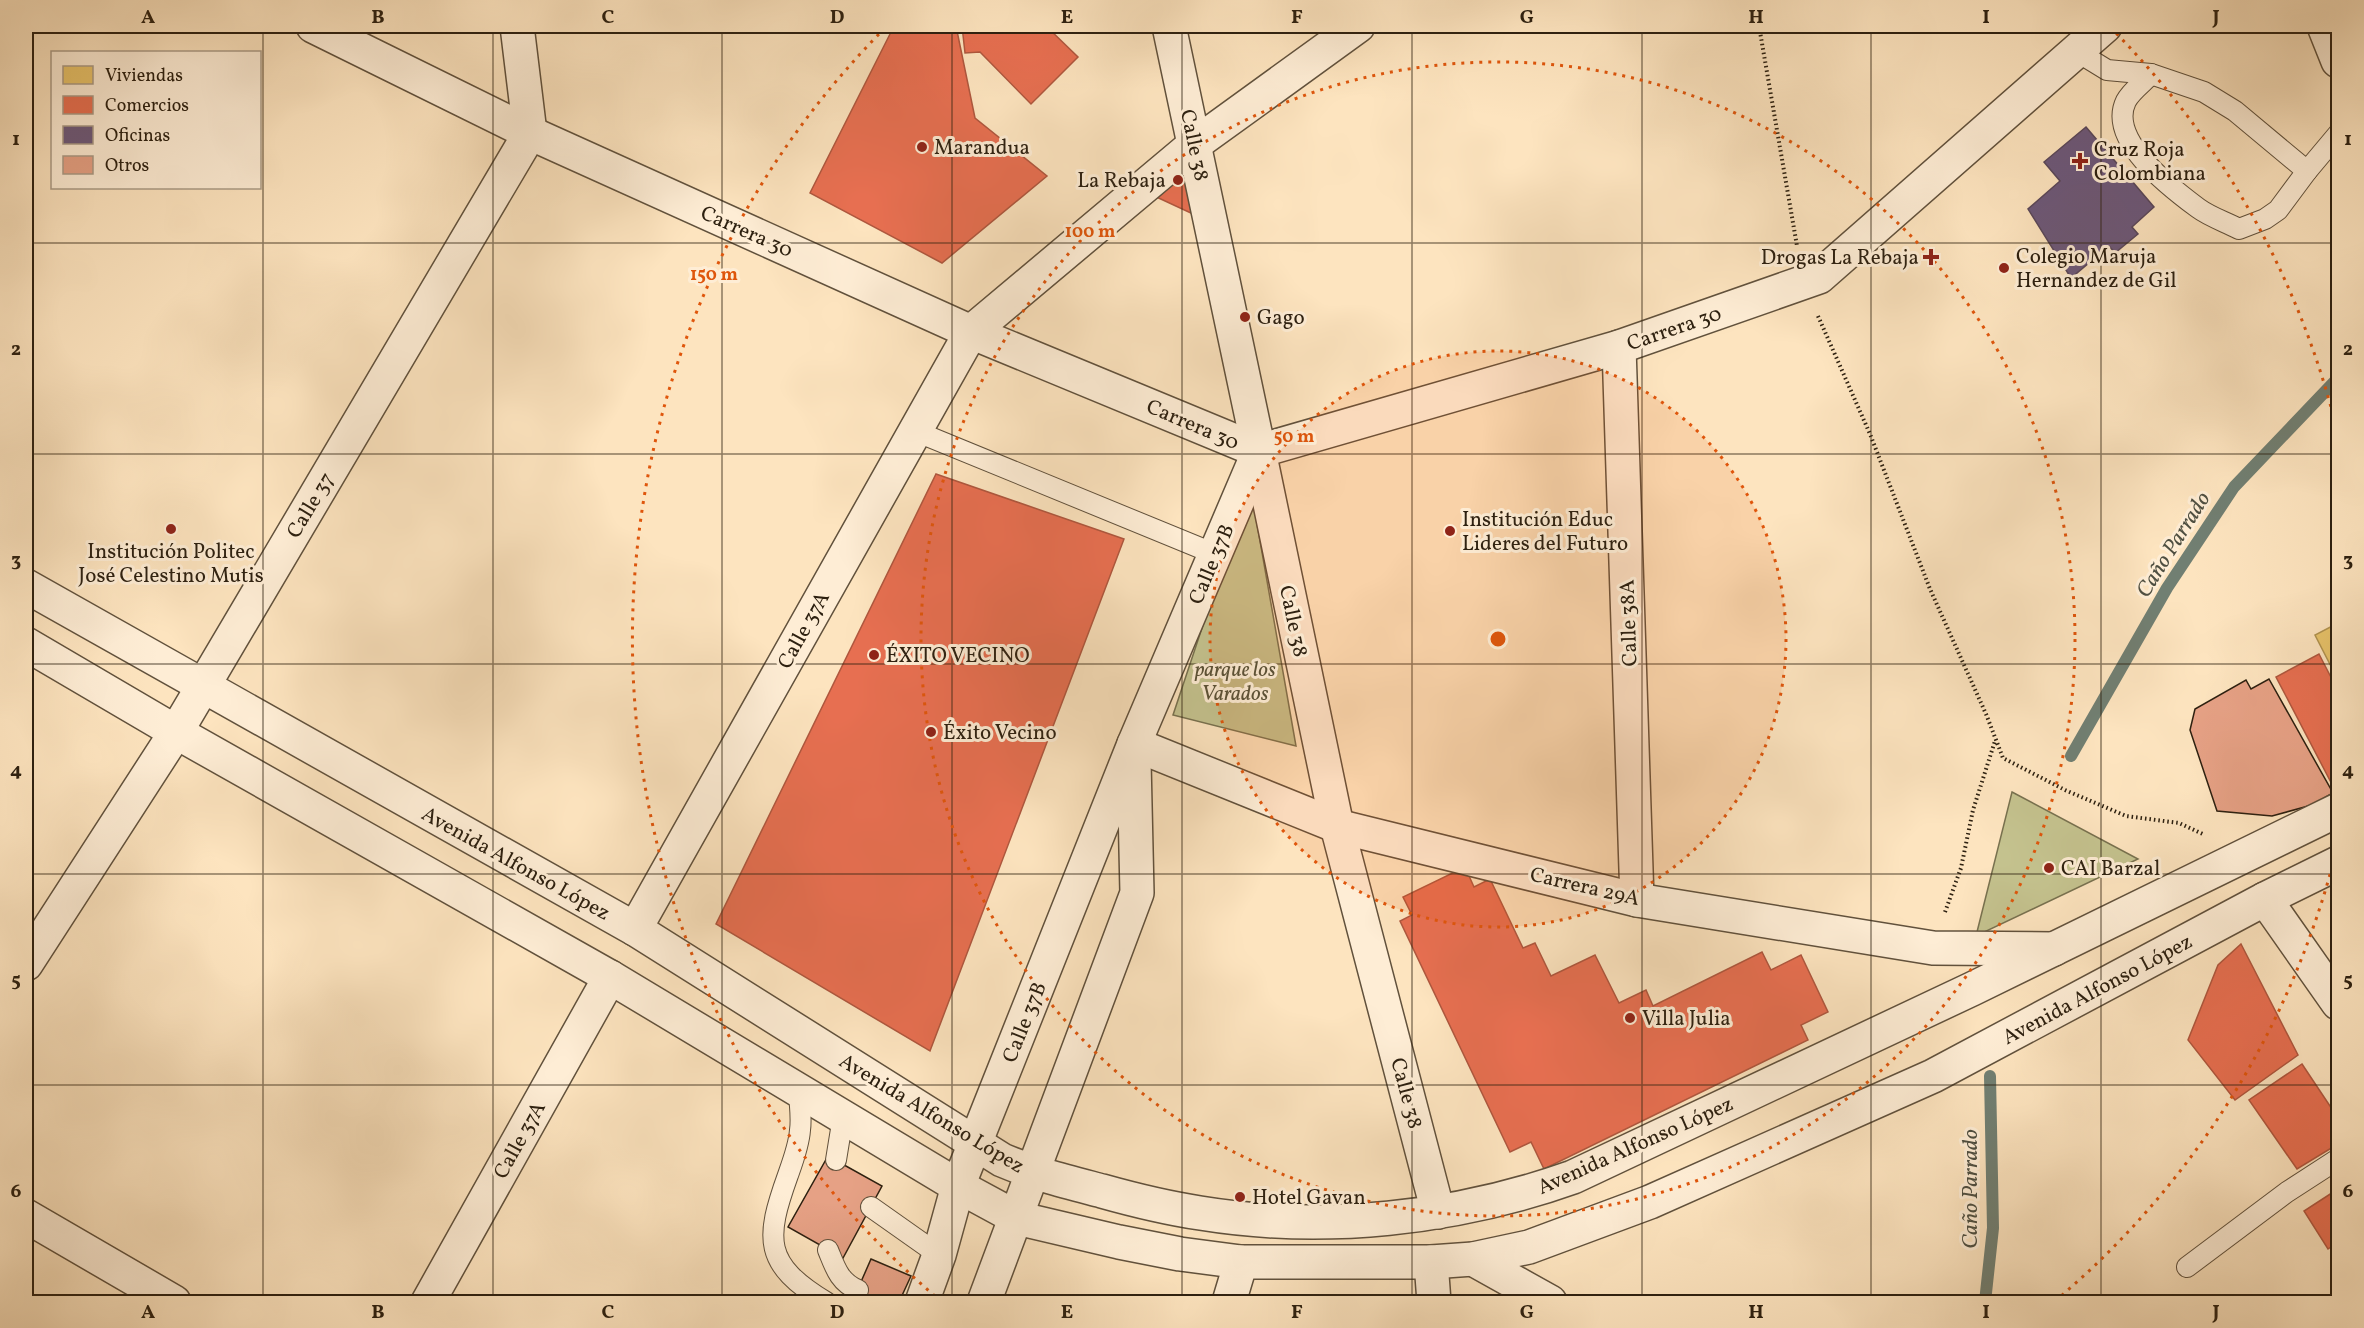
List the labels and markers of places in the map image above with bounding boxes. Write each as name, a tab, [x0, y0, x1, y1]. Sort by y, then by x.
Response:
place label: Marandua	[934, 134, 1030, 163]
place label: Cruz Roja Colombiana	[2094, 136, 2206, 189]
marker: Marandua	[915, 140, 929, 154]
marker: Cruz Roja Colombiana	[2071, 152, 2089, 170]
place label: La Rebaja	[1077, 167, 1166, 196]
marker: La Rebaja	[1171, 173, 1185, 187]
place label: Colegio Maruja Hernandez de Gil	[2016, 243, 2177, 296]
place label: Drogas La Rebaja	[1761, 244, 1919, 273]
marker: Drogas La Rebaja	[1924, 250, 1938, 264]
marker: Colegio Maruja Hernandez de Gil	[1997, 261, 2011, 275]
place label: Gago	[1257, 304, 1305, 333]
marker: Gago	[1238, 310, 1252, 324]
place label: Institución Educ Lideres del Futuro	[1462, 506, 1628, 559]
marker: Institución Politec José Celestino Mutis	[164, 522, 178, 536]
marker: Institución Educ Lideres del Futuro	[1443, 524, 1457, 538]
place label: Institución Politec José Celestino Mutis	[78, 538, 264, 591]
centre of rings	[1488, 629, 1508, 649]
place label: ÉXITO VECINO	[886, 642, 1030, 671]
marker: ÉXITO VECINO	[867, 648, 881, 662]
place label: Éxito Vecino	[943, 719, 1057, 748]
marker: Éxito Vecino	[924, 725, 938, 739]
place label: CAI Barzal	[2061, 855, 2160, 884]
marker: CAI Barzal	[2042, 861, 2056, 875]
place label: Villa Julia	[1642, 1005, 1731, 1034]
marker: Villa Julia	[1623, 1011, 1637, 1025]
place label: Hotel Gavan	[1252, 1184, 1366, 1213]
marker: Hotel Gavan	[1233, 1190, 1247, 1204]

